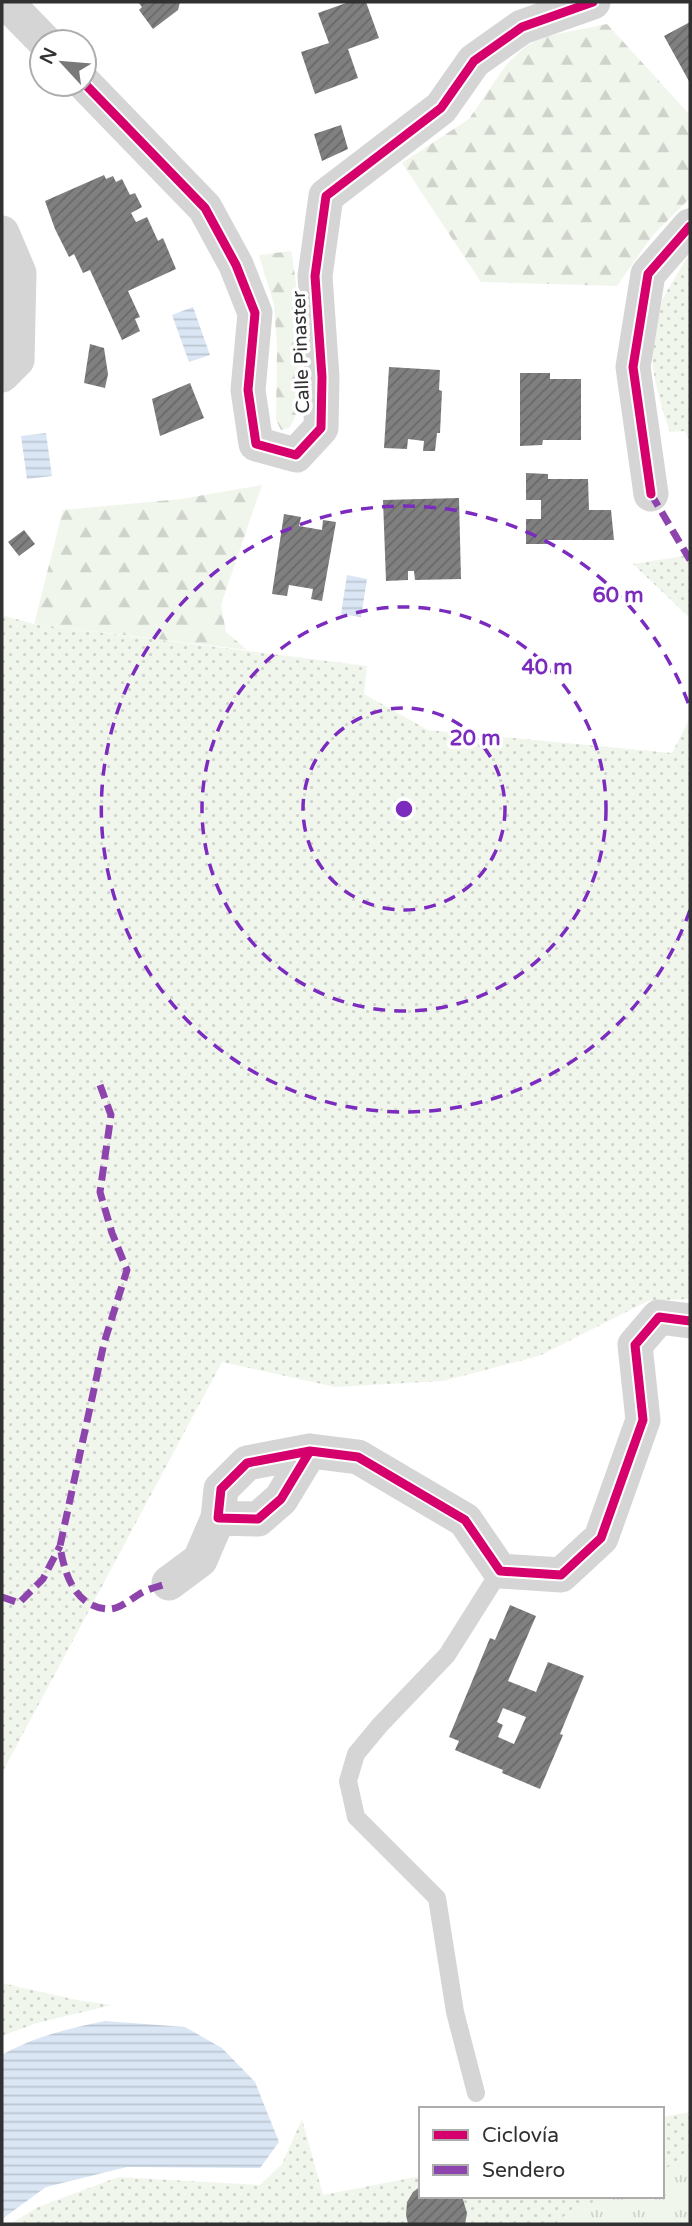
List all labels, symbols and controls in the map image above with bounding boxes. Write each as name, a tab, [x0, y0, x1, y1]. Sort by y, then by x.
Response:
north arrow	[28, 28, 98, 98]
text: N	[35, 44, 62, 68]
street label: Calle Pinaster	[288, 290, 314, 414]
text: 60 m	[592, 583, 644, 608]
text: 40 m	[521, 655, 573, 680]
text: 20 m	[449, 726, 501, 751]
centre of rings	[392, 797, 416, 821]
legend	[419, 2107, 664, 2198]
text: Ciclovía	[482, 2123, 559, 2148]
text: Sendero	[482, 2158, 565, 2183]

